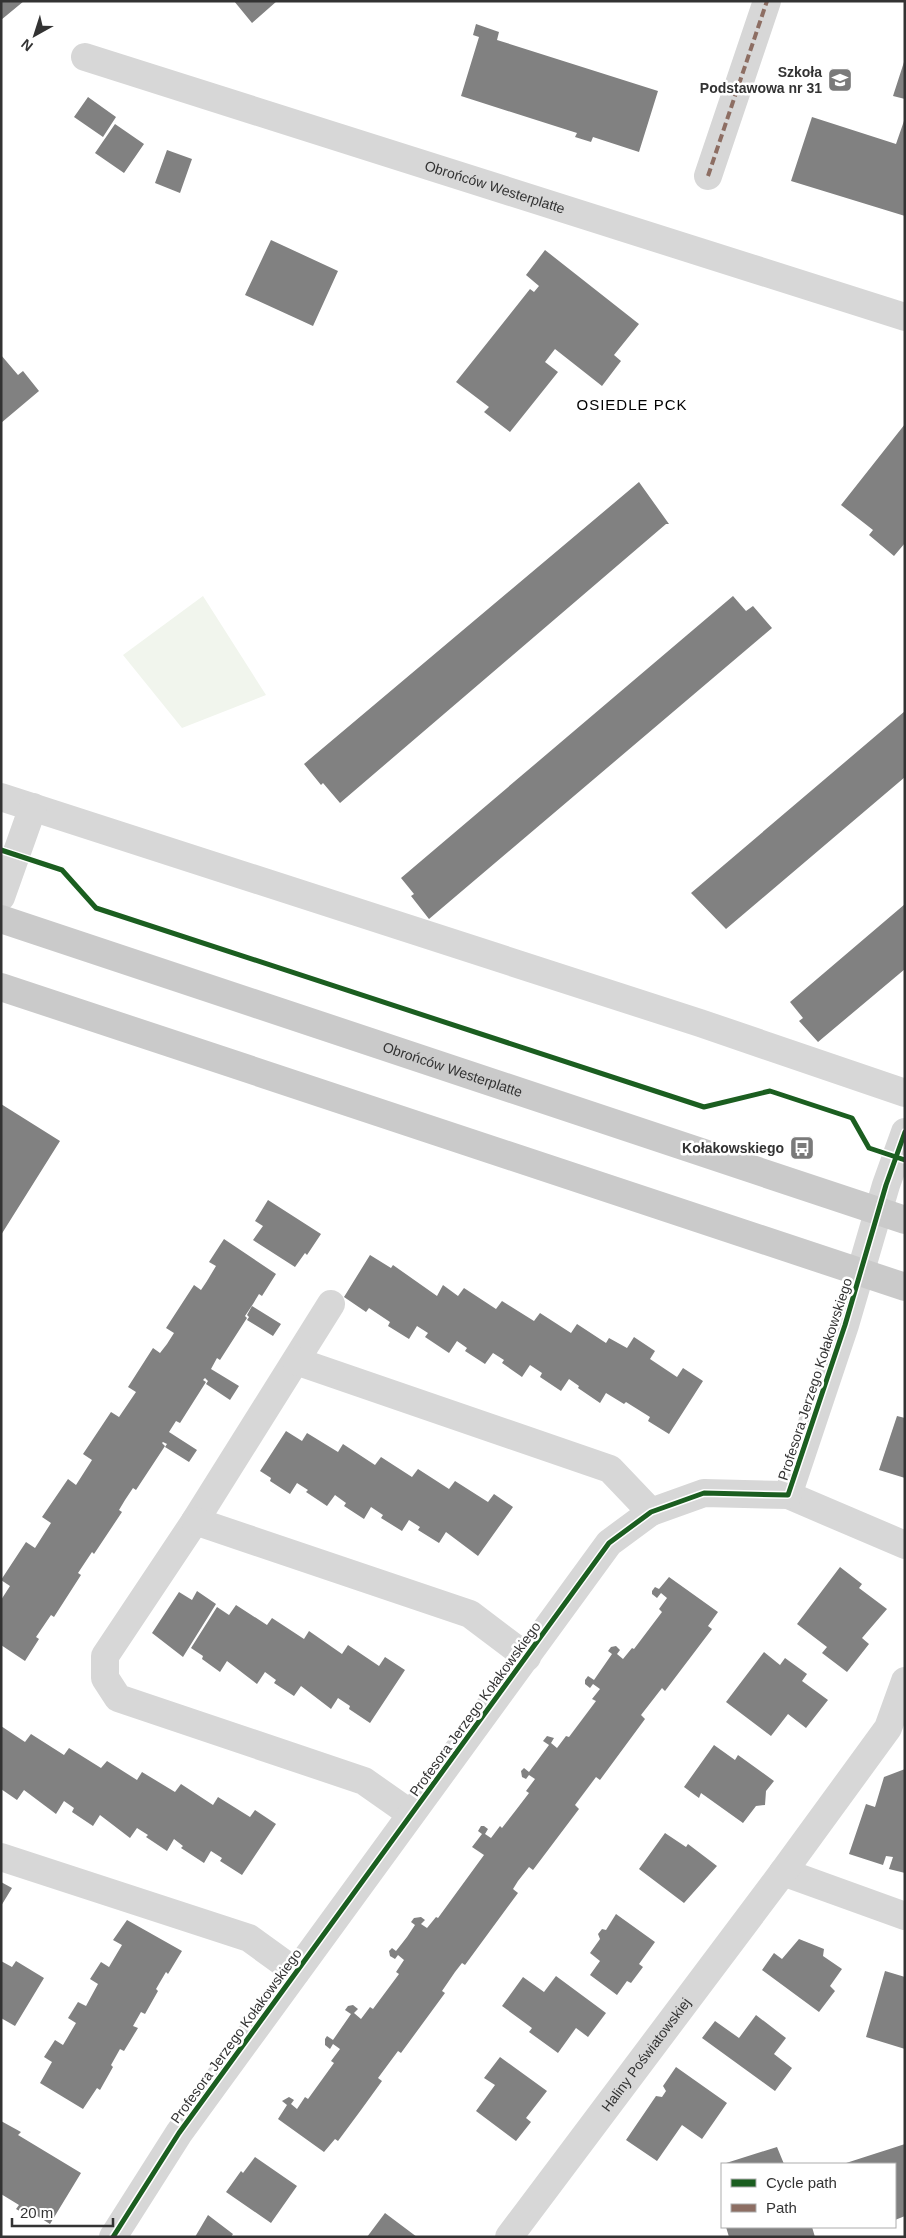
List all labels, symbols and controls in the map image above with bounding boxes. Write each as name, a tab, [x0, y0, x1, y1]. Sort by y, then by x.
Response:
north arrow	[10, 10, 60, 60]
text: N	[18, 36, 36, 55]
place label: Szkoła Podstawowa nr 31	[700, 64, 822, 96]
school or university icon: Szkoła Podstawowa nr 31	[827, 67, 853, 93]
street label: Obrońców Westerplatte	[423, 157, 567, 217]
district label: OSIEDLE PCK	[576, 396, 688, 413]
street label: Obrońców Westerplatte	[381, 1039, 525, 1100]
bus stop icon: Kołakowskiego	[789, 1135, 815, 1161]
place label: Kołakowskiego	[682, 1140, 784, 1156]
street label: Profesora Jerzego Kołakowskiego	[775, 1276, 855, 1482]
street label: Profesora Jerzego Kołakowskiego	[406, 1619, 544, 1799]
street label: Profesora Jerzego Kołakowskiego	[167, 1946, 305, 2126]
street label: Haliny Poświatowskiej	[598, 1995, 694, 2115]
legend	[721, 2163, 896, 2228]
text: Cycle path	[766, 2174, 837, 2191]
scale bar	[12, 2196, 114, 2228]
text: Path	[766, 2199, 797, 2216]
text: 20 m	[20, 2204, 53, 2221]

